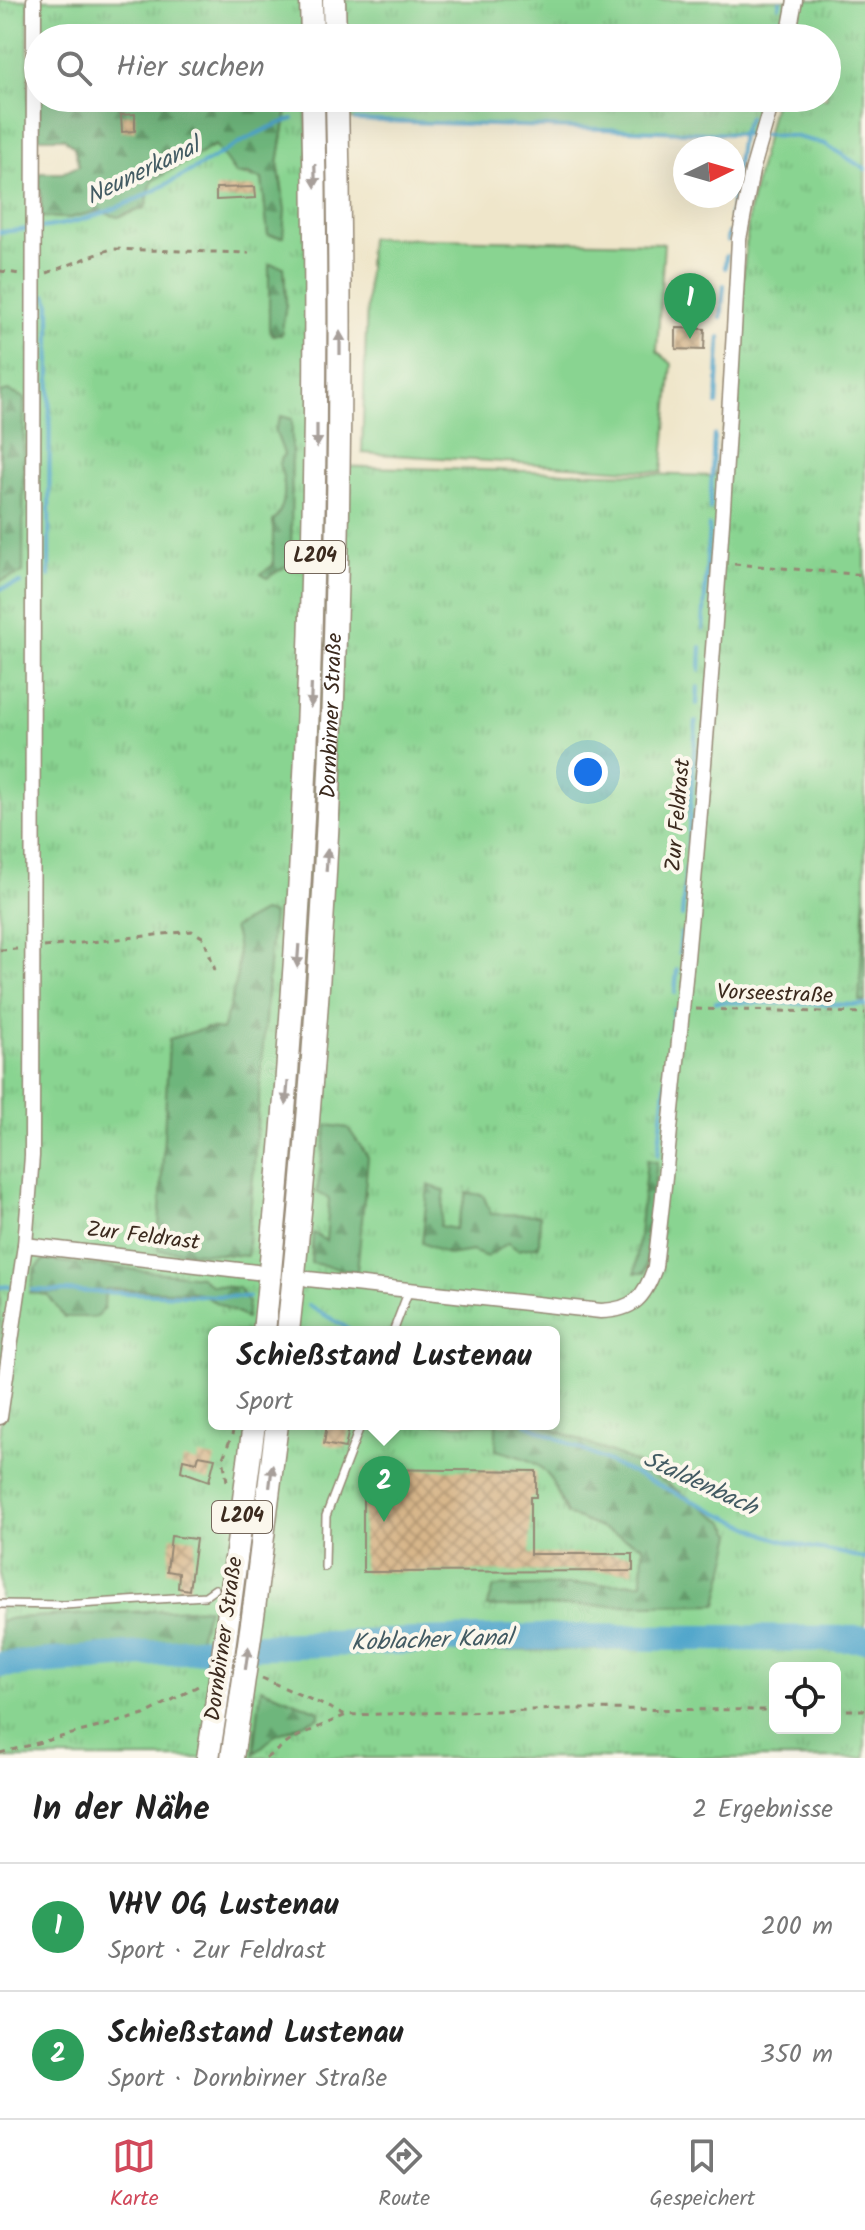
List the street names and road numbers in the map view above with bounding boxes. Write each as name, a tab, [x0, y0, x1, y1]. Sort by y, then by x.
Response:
road number: L204	[285, 541, 345, 573]
street label: Dornbirner Straße	[311, 632, 353, 799]
street label: Zur Feldrast	[657, 756, 701, 873]
street label: Vorseestraße	[716, 975, 834, 1015]
street label: Zur Feldrast	[84, 1213, 202, 1261]
road number: L204	[212, 1501, 272, 1533]
street label: Dornbirner Straße	[196, 1555, 254, 1723]

